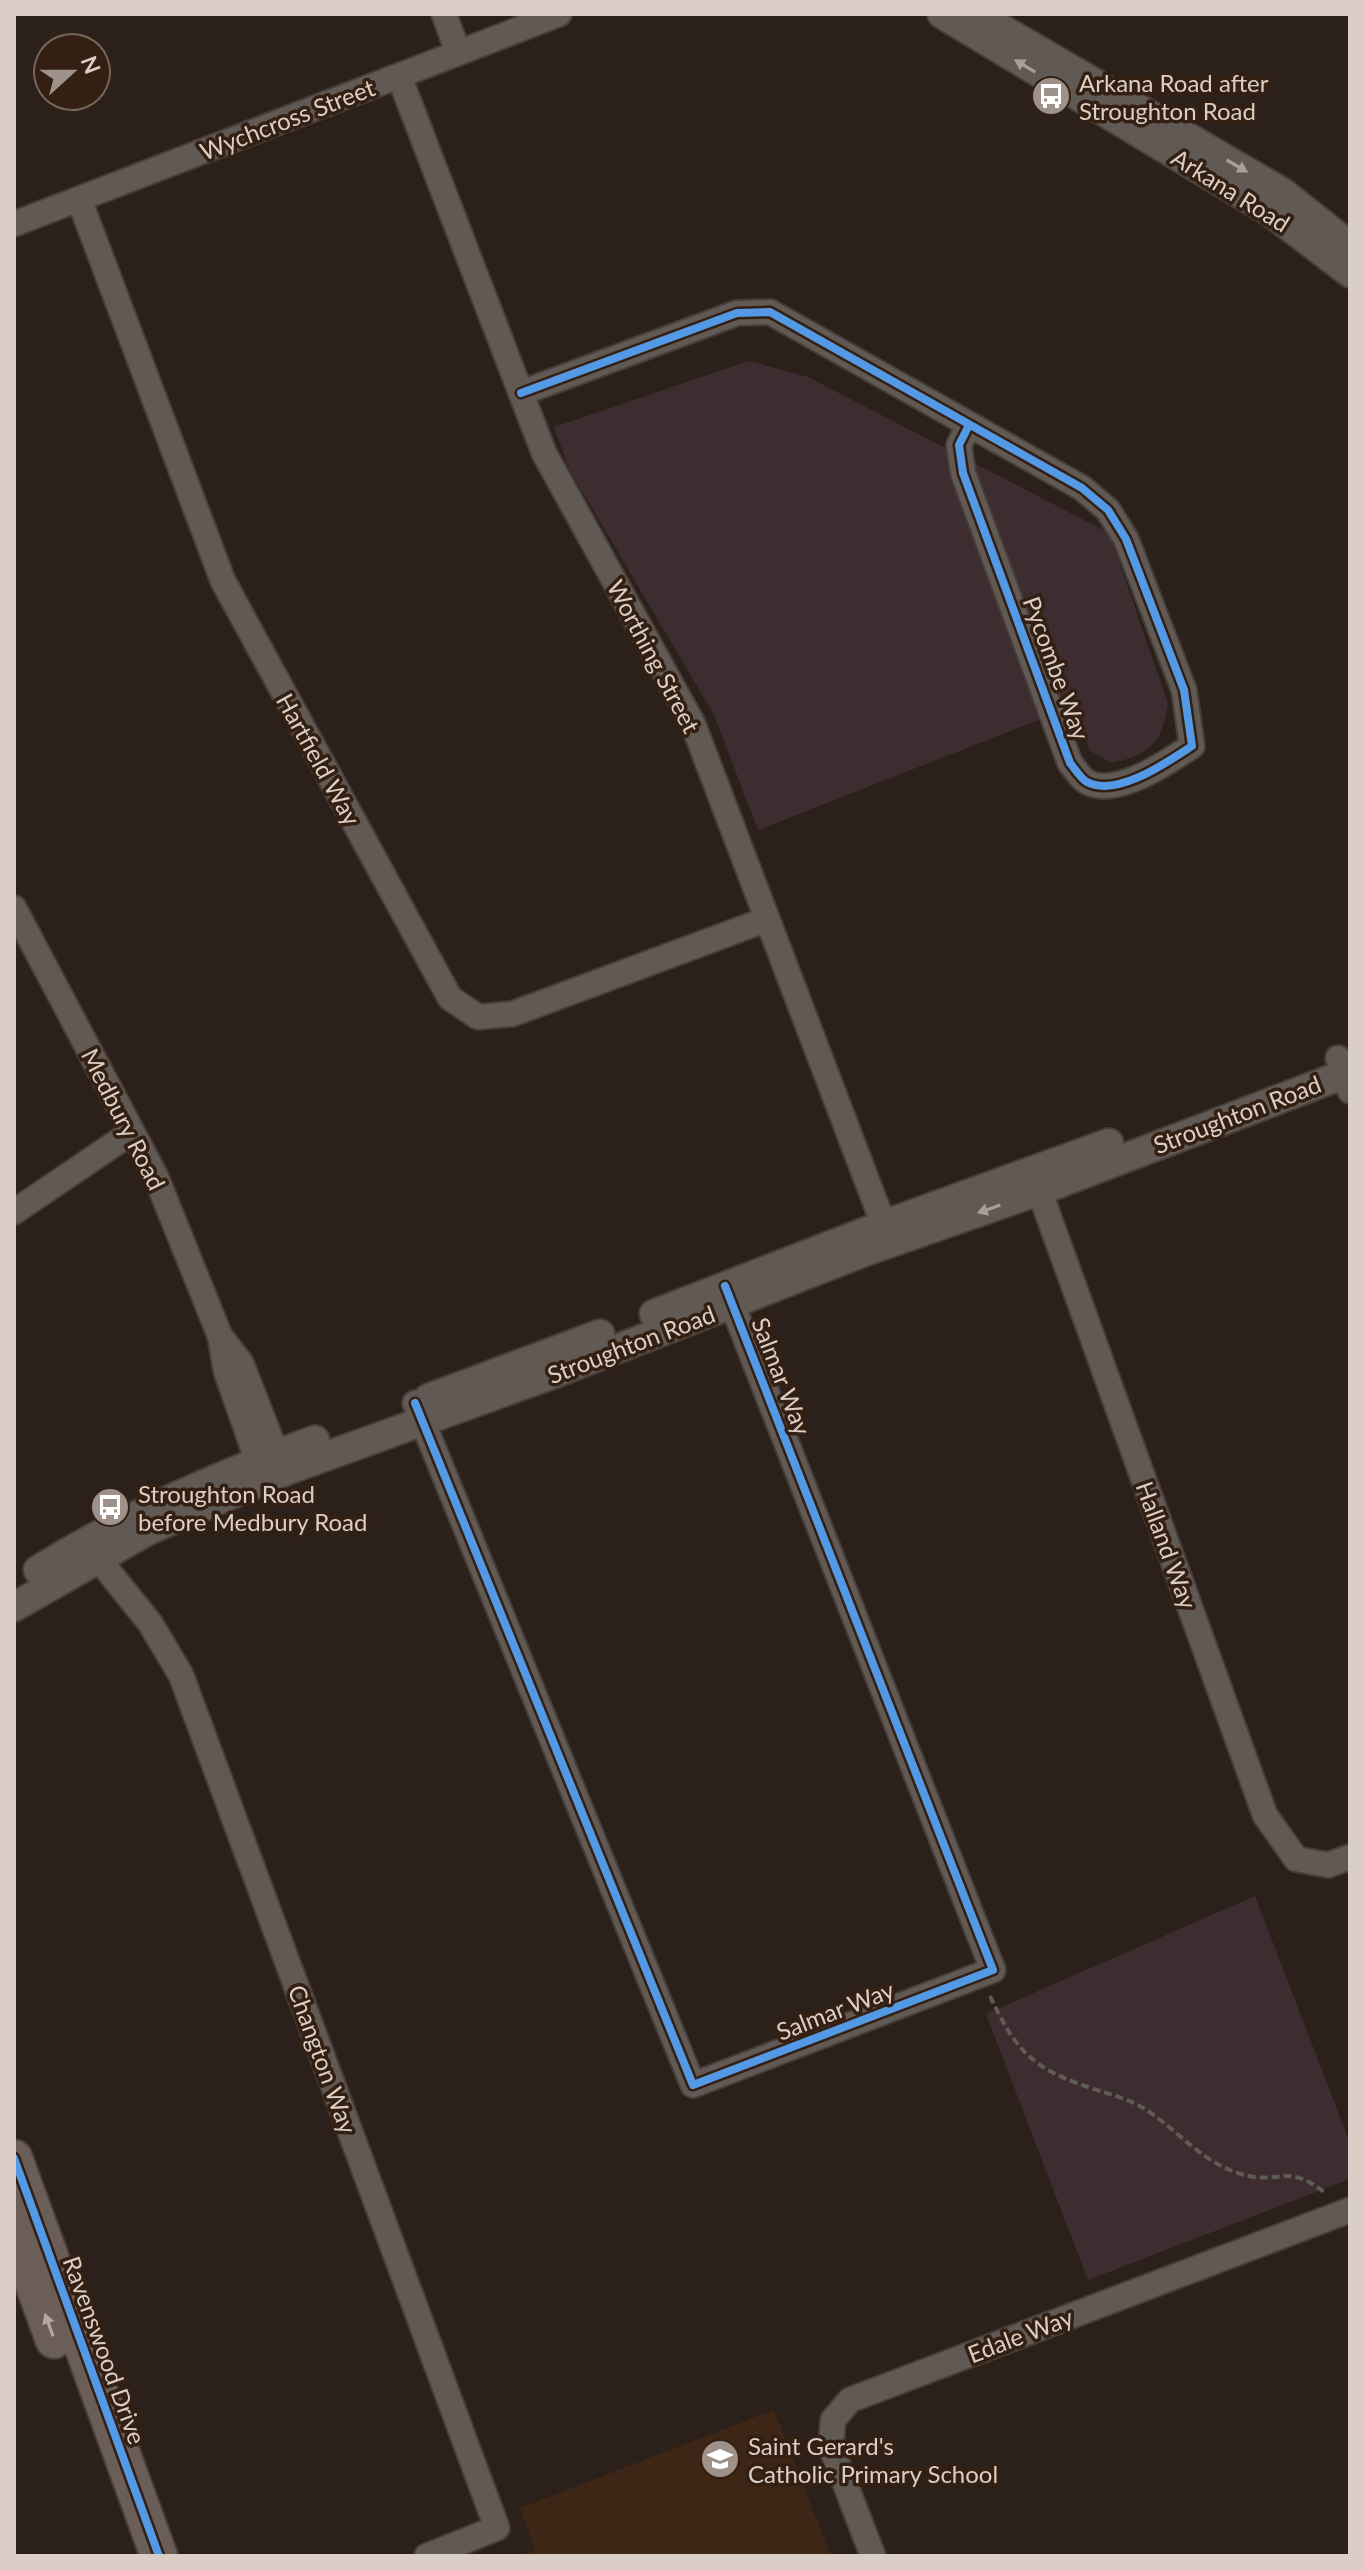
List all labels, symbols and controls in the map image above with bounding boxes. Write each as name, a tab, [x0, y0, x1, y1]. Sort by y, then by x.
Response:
north arrow	[32, 32, 112, 112]
text: N	[75, 52, 107, 77]
one-way arrow	[1014, 60, 1036, 74]
place label: Arkana Road after Stroughton Road	[1079, 68, 1269, 125]
street label: Wychcross Street	[196, 72, 379, 166]
bus stop icon: Arkana Road after Stroughton Road	[1030, 75, 1072, 117]
street label: Arkana Road	[1167, 142, 1295, 238]
one-way arrow	[1226, 159, 1248, 173]
street label: Worthing Street	[602, 575, 707, 738]
street label: Pycombe Way	[1018, 592, 1097, 744]
street label: Hartfield Way	[271, 688, 367, 830]
street label: Medbury Road	[76, 1043, 172, 1195]
street label: Stroughton Road	[1149, 1069, 1325, 1159]
one-way arrow	[977, 1203, 1001, 1215]
street label: Stroughton Road	[543, 1299, 719, 1389]
street label: Salmar Way	[746, 1313, 818, 1440]
street label: Halland Way	[1131, 1477, 1204, 1613]
place label: Stroughton Road before Medbury Road	[138, 1479, 367, 1536]
bus stop icon: Stroughton Road before Medbury Road	[89, 1486, 131, 1528]
street label: Salmar Way	[772, 1974, 899, 2046]
street label: Changton Way	[283, 1981, 364, 2138]
street label: Ravenswood Drive	[58, 2252, 152, 2448]
street label: Edale Way	[963, 2301, 1077, 2368]
one-way arrow	[42, 2313, 55, 2337]
place label: Saint Gerard's Catholic Primary School	[748, 2431, 998, 2488]
school or university icon: Saint Gerard's Catholic Primary School	[699, 2438, 741, 2480]

